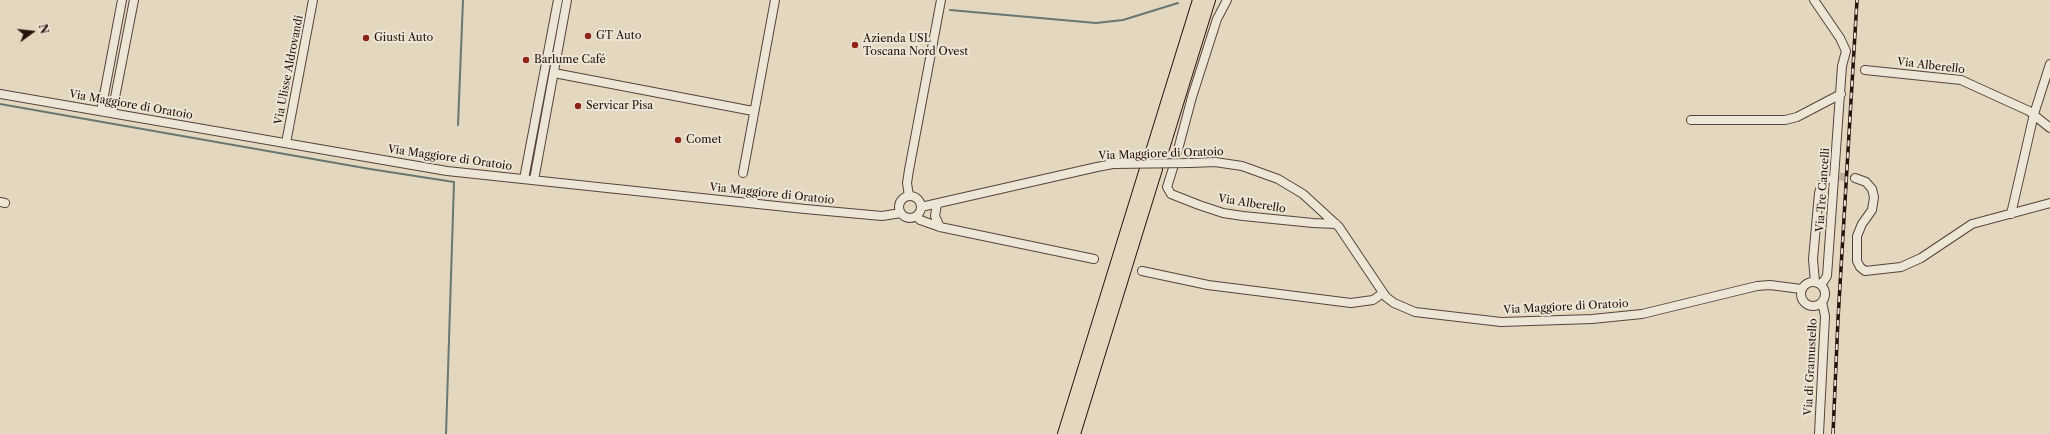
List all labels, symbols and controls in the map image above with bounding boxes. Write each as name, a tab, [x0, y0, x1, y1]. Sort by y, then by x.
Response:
north arrow	[12, 12, 52, 52]
street label: Via Ulisse Aldrovandi	[272, 14, 306, 126]
text: N	[36, 22, 52, 35]
place label: GT Auto	[596, 29, 641, 43]
place label: Giusti Auto	[374, 31, 433, 45]
marker: GT Auto	[583, 31, 593, 41]
place label: Azienda USL Toscana Nord Ovest	[863, 32, 968, 58]
marker: Giusti Auto	[361, 33, 371, 43]
marker: Azienda USL Toscana Nord Ovest	[850, 40, 860, 50]
place label: Barlume Café	[534, 53, 606, 67]
marker: Barlume Café	[521, 55, 531, 65]
street label: Via Alberello	[1896, 55, 1966, 77]
street label: Via Maggiore di Oratoio	[68, 88, 194, 122]
place label: Servicar Pisa	[586, 99, 653, 113]
marker: Servicar Pisa	[573, 101, 583, 111]
place label: Comet	[686, 133, 722, 147]
marker: Comet	[673, 135, 683, 145]
street label: Via Maggiore di Oratoio	[387, 143, 513, 173]
street label: Via Maggiore di Oratoio	[1098, 145, 1224, 163]
street label: Via Tre Cancelli	[1813, 148, 1833, 232]
street label: Via Maggiore di Oratoio	[709, 181, 835, 207]
street label: Via Alberello	[1217, 192, 1287, 216]
street label: Via Maggiore di Oratoio	[1503, 297, 1629, 317]
street label: Via di Gramustello	[1802, 318, 1820, 416]

